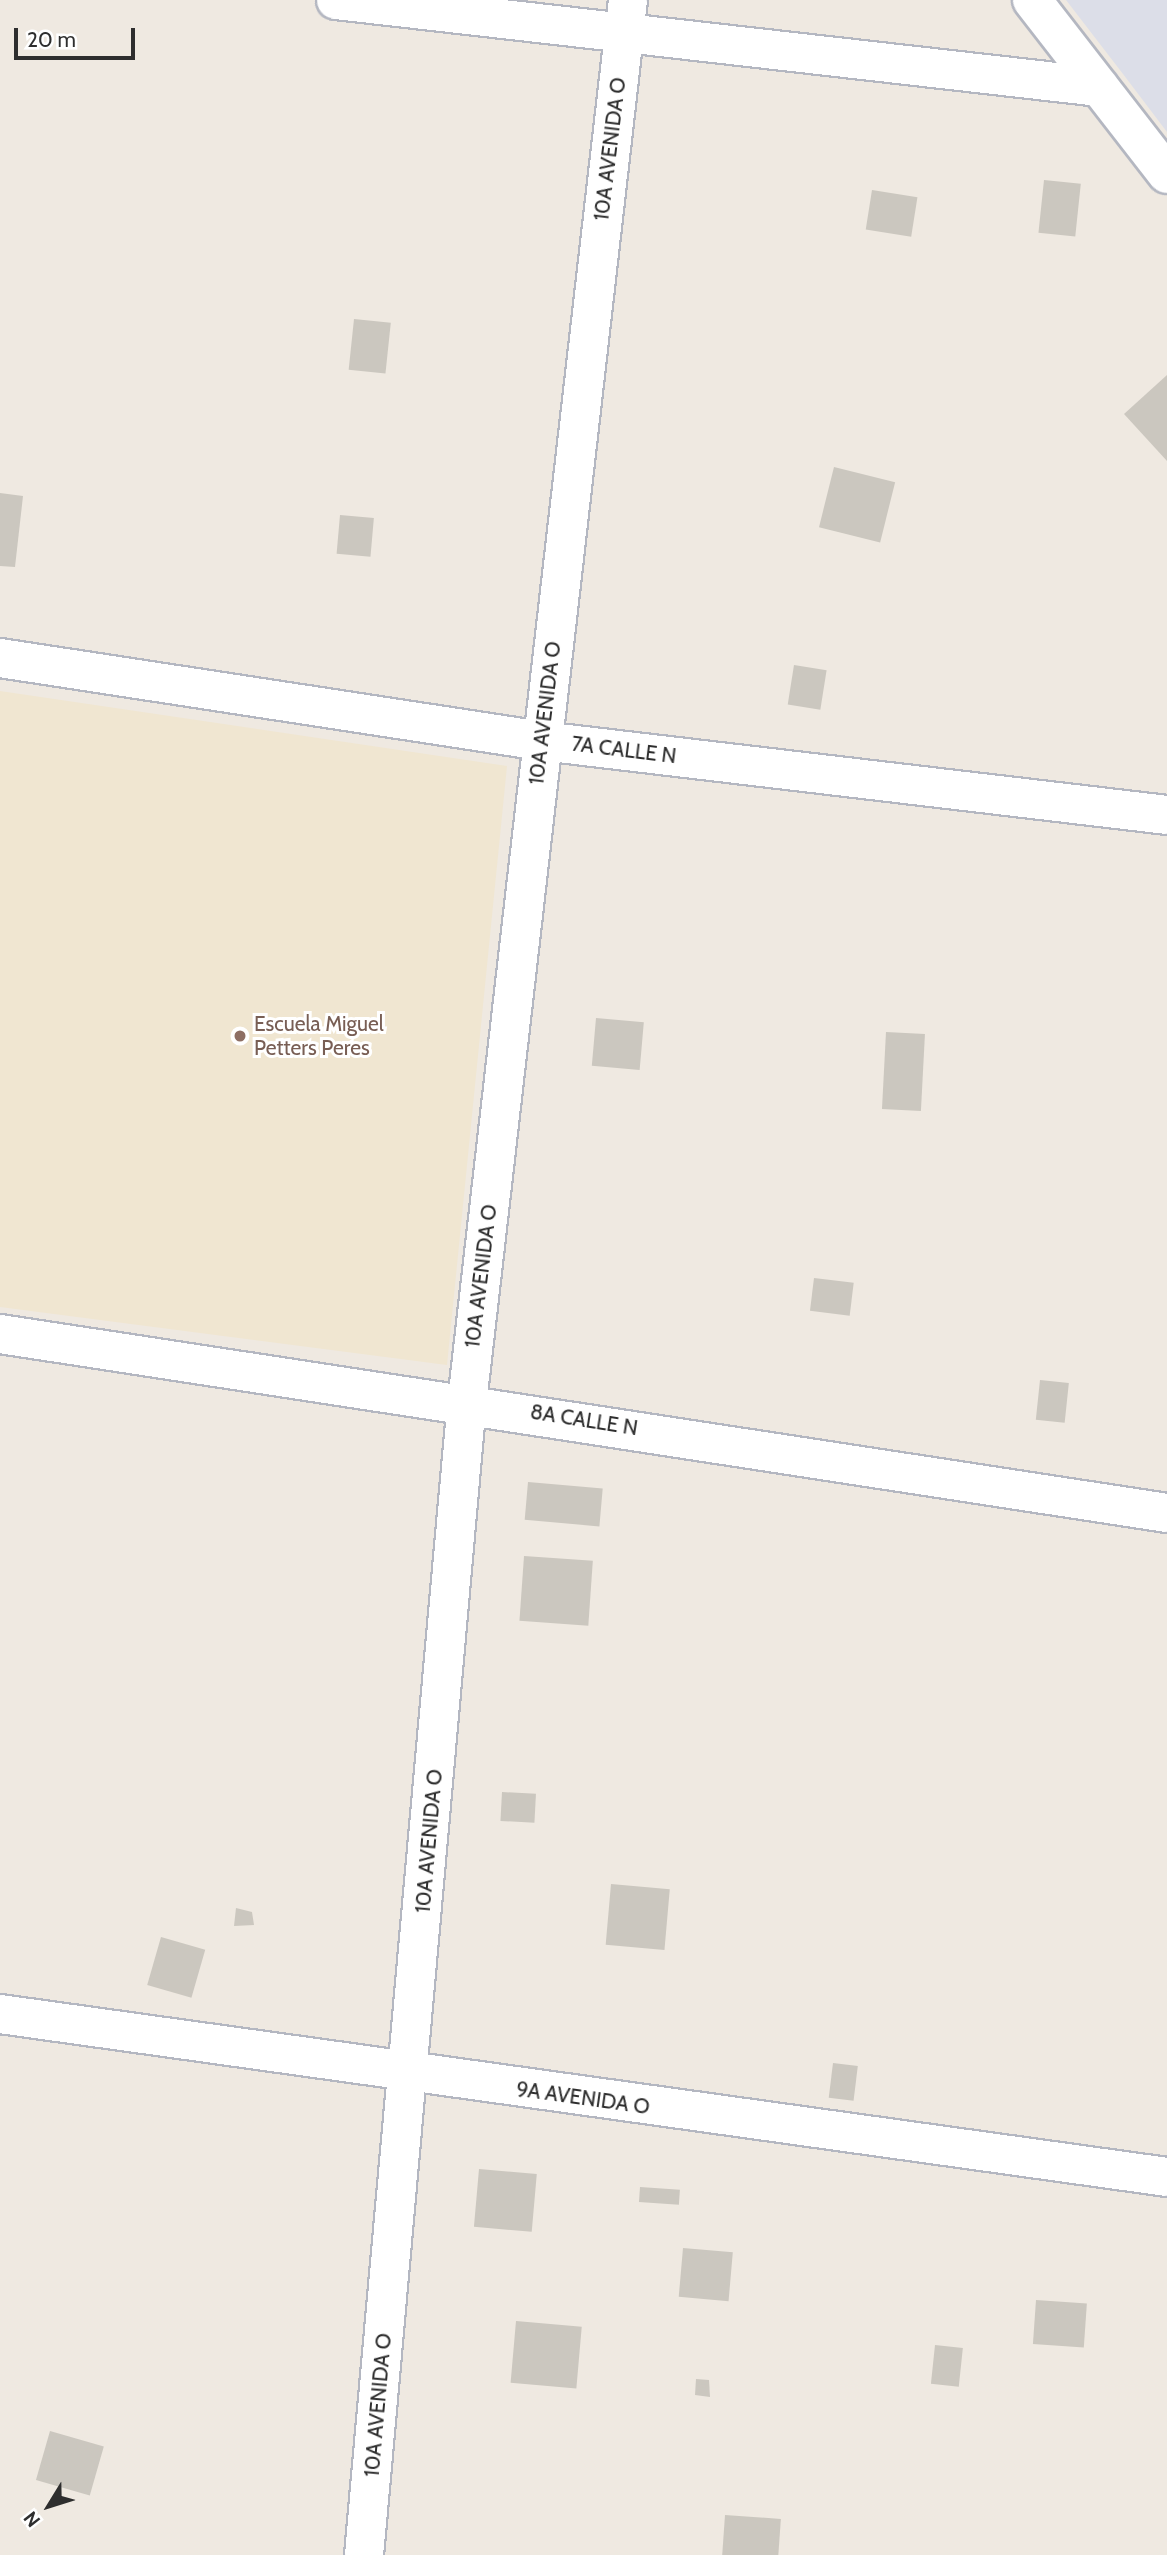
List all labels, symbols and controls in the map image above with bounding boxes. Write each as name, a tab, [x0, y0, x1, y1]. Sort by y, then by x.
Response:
scale bar	[18, 14, 138, 58]
text: 20 m	[27, 27, 76, 52]
street label: 10A AVENIDA O	[589, 76, 631, 222]
street label: 10A AVENIDA O	[524, 640, 566, 786]
street label: 7A CALLE N	[570, 731, 678, 769]
place label: Escuela Miguel Petters Peres	[254, 1011, 384, 1061]
marker: Escuela Miguel Petters Peres	[232, 1028, 248, 1044]
street label: 10A AVENIDA O	[460, 1203, 502, 1349]
street label: 8A CALLE N	[528, 1399, 640, 1441]
street label: 10A AVENIDA O	[410, 1768, 448, 1914]
street label: 9A AVENIDA O	[515, 2076, 651, 2120]
street label: 10A AVENIDA O	[359, 2332, 397, 2478]
north arrow	[14, 2471, 84, 2541]
text: N	[19, 2507, 45, 2532]

